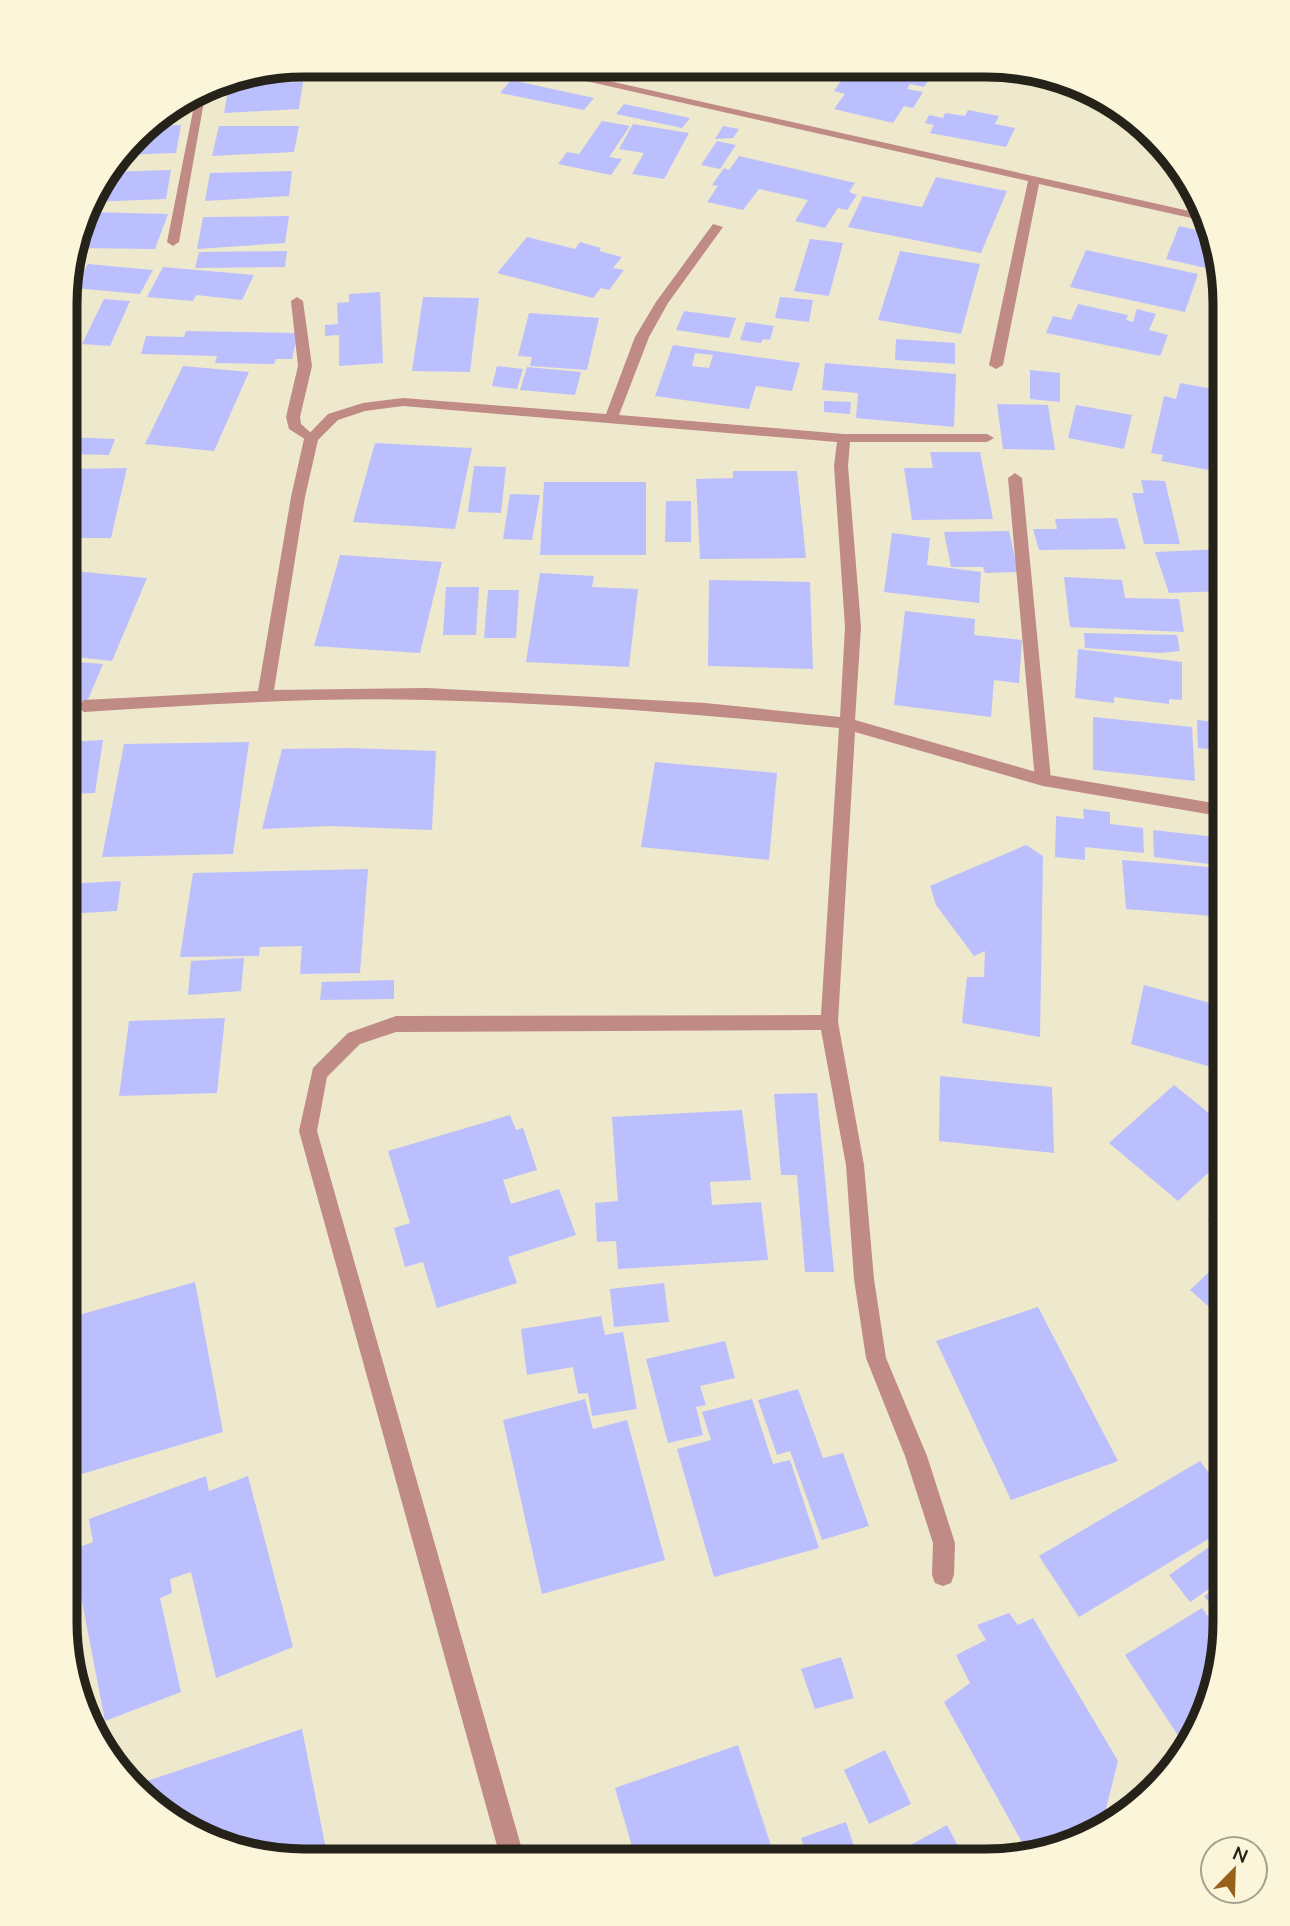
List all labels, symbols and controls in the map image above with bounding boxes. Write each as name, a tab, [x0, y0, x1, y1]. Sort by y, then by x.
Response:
north arrow	[1199, 1835, 1269, 1905]
text: N	[1229, 1841, 1252, 1870]

